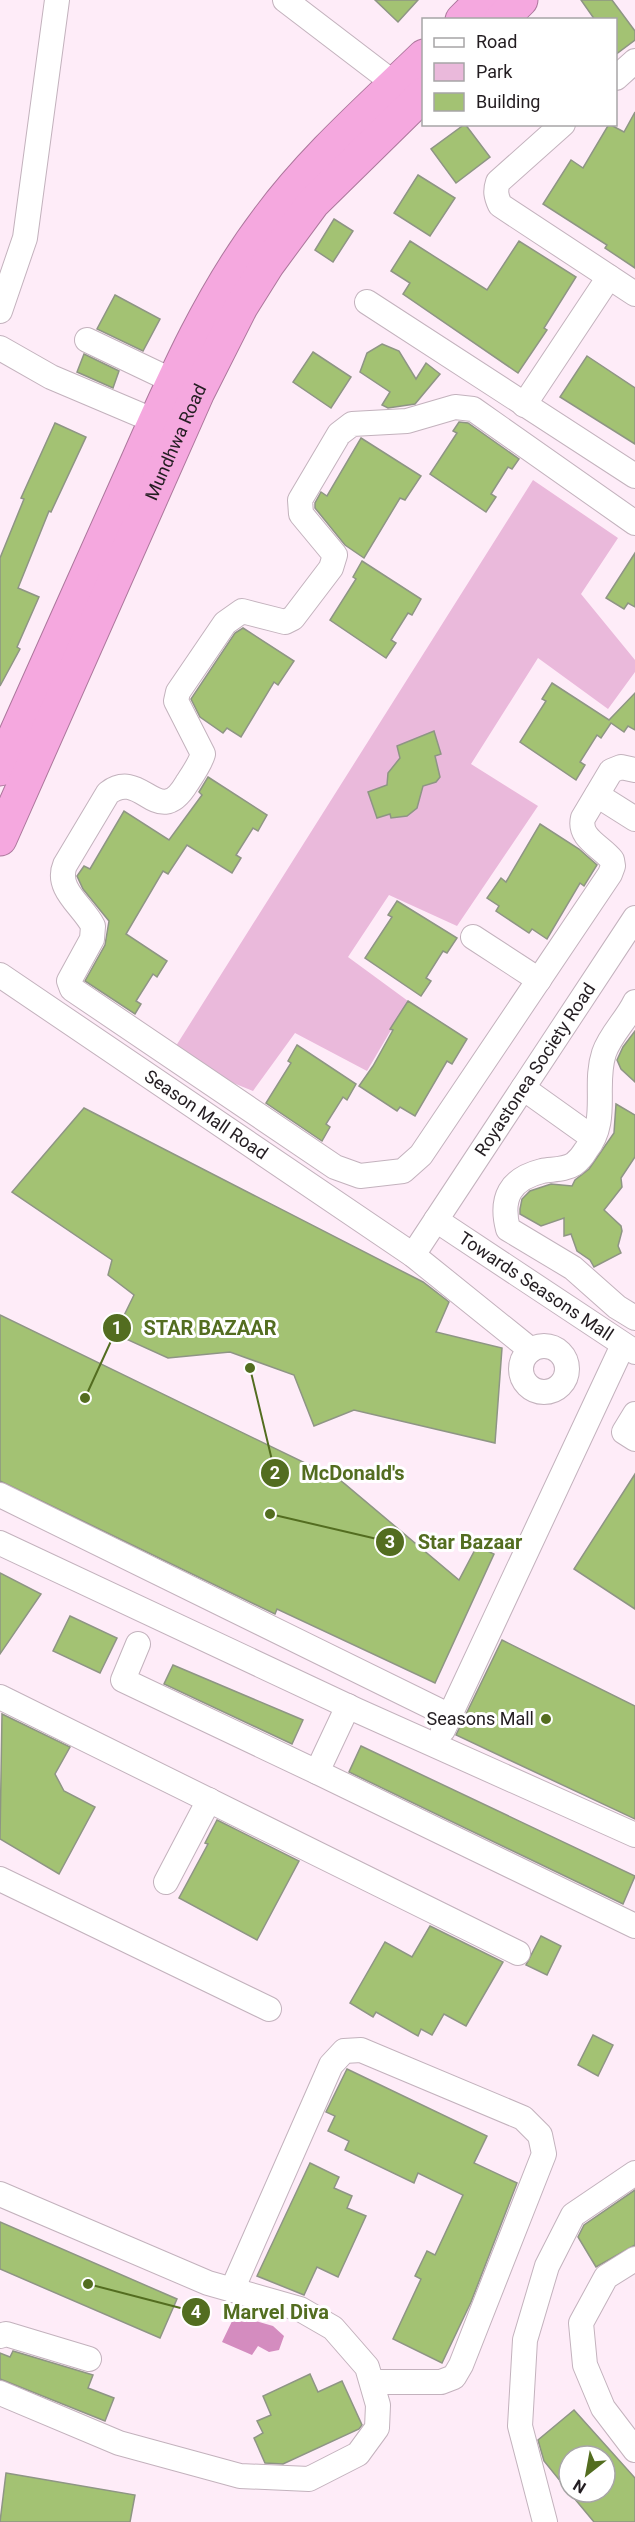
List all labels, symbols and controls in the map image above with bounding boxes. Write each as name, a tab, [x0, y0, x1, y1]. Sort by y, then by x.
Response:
legend	[422, 18, 617, 126]
text: Road	[476, 31, 517, 52]
text: Park	[476, 61, 513, 82]
text: Building	[476, 91, 540, 112]
street label: Mundhwa Road	[140, 380, 210, 503]
street label: Royastonea Society Road	[470, 979, 599, 1160]
street label: Season Mall Road	[141, 1065, 272, 1163]
street label: Towards Seasons Mall	[455, 1227, 617, 1345]
callout: STAR BAZAAR	[102, 1309, 289, 1347]
text: STAR BAZAAR	[143, 1316, 277, 1340]
text: 1	[112, 1317, 122, 1338]
callout: McDonald's	[260, 1454, 417, 1492]
text: McDonald's	[301, 1461, 405, 1485]
text: 2	[270, 1462, 280, 1483]
callout: Star Bazaar	[375, 1523, 534, 1561]
text: Star Bazaar	[418, 1530, 523, 1554]
text: 3	[385, 1531, 395, 1552]
place label: Seasons Mall	[426, 1708, 534, 1729]
marker: Seasons Mall	[539, 1712, 553, 1726]
callout: Marvel Diva	[181, 2293, 341, 2331]
text: Marvel Diva	[223, 2300, 329, 2324]
text: 4	[191, 2301, 201, 2322]
north arrow	[557, 2444, 617, 2504]
text: N	[570, 2475, 589, 2497]

